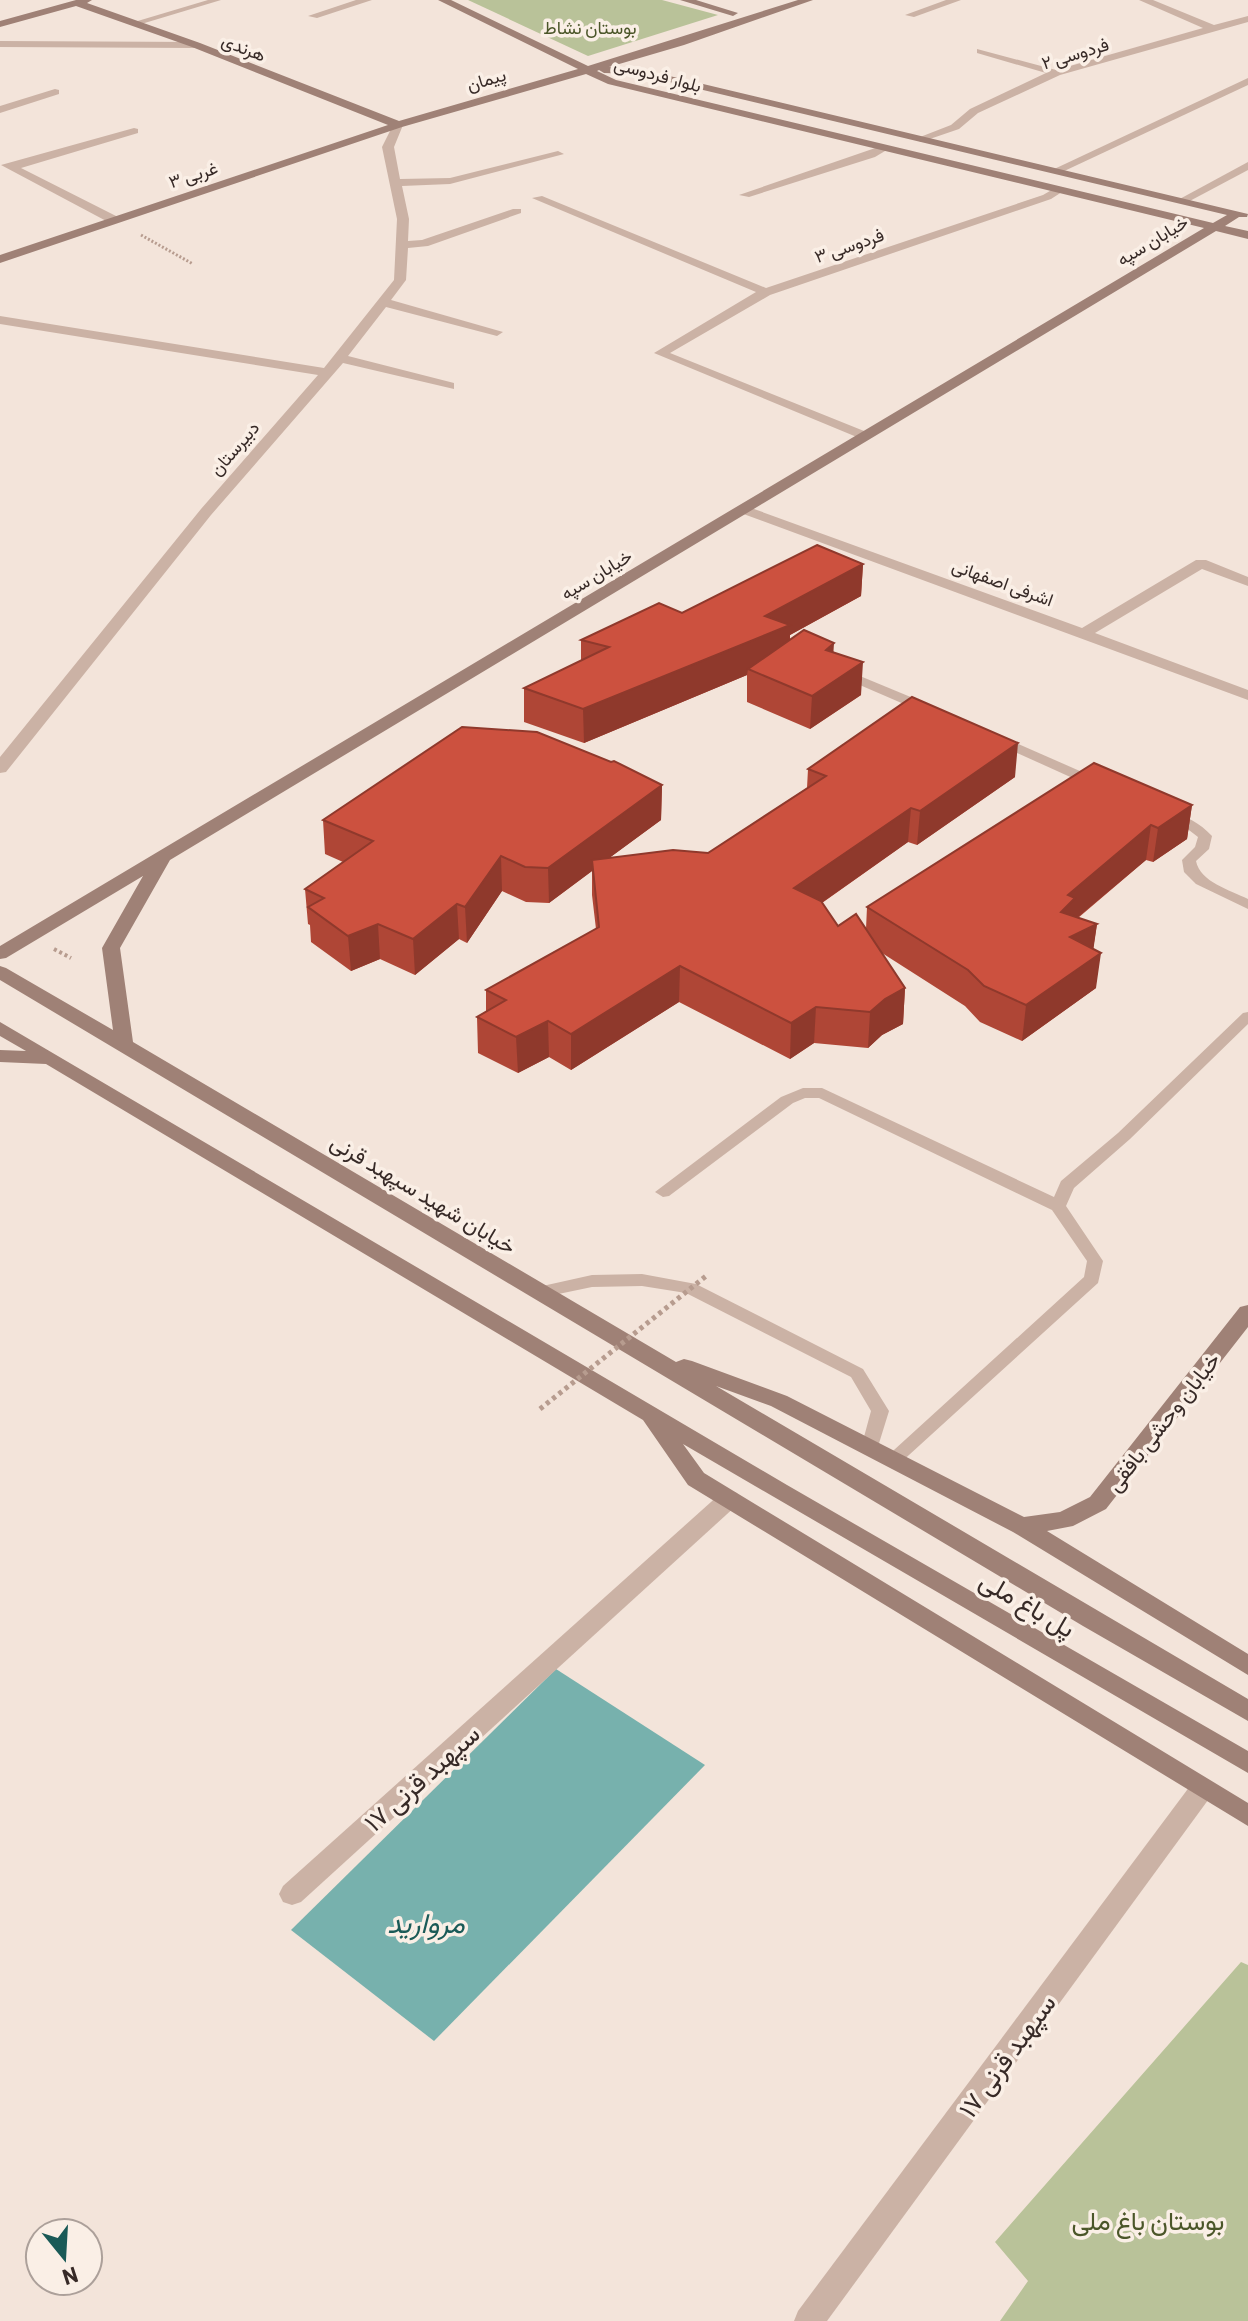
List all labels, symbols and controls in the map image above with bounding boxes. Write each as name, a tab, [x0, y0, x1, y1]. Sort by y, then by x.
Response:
park label: بوستان نشاط	[543, 16, 637, 39]
street label: هرندی	[218, 28, 269, 67]
street label: فردوسی ۲	[1039, 32, 1112, 75]
street label: بلوار فردوسی	[612, 52, 704, 97]
street label: پیمان	[464, 63, 509, 97]
street label: ۳ غربی	[166, 156, 220, 193]
street label: خیابان سپه	[1112, 210, 1193, 272]
street label: فردوسی ۳	[812, 223, 887, 268]
street label: دبیرستان	[205, 416, 264, 480]
street label: خیابان سپه	[556, 544, 637, 606]
street label: اشرفی اصفهانی	[949, 553, 1057, 611]
street label: خیابان شهید سپهبد قرنی	[325, 1127, 521, 1261]
street label: خیابان وحشی بافقی	[1100, 1346, 1226, 1497]
street label: پل باغ ملی	[973, 1563, 1081, 1646]
street label: سپهبد قرنی ۱۷	[357, 1717, 488, 1840]
water label: مروارید	[387, 1905, 466, 1941]
street label: سپهبد قرنی ۱۷	[951, 1987, 1064, 2125]
park label: بوستان باغ ملی	[1072, 2204, 1224, 2239]
north arrow	[24, 2217, 104, 2297]
text: N	[60, 2262, 81, 2292]

